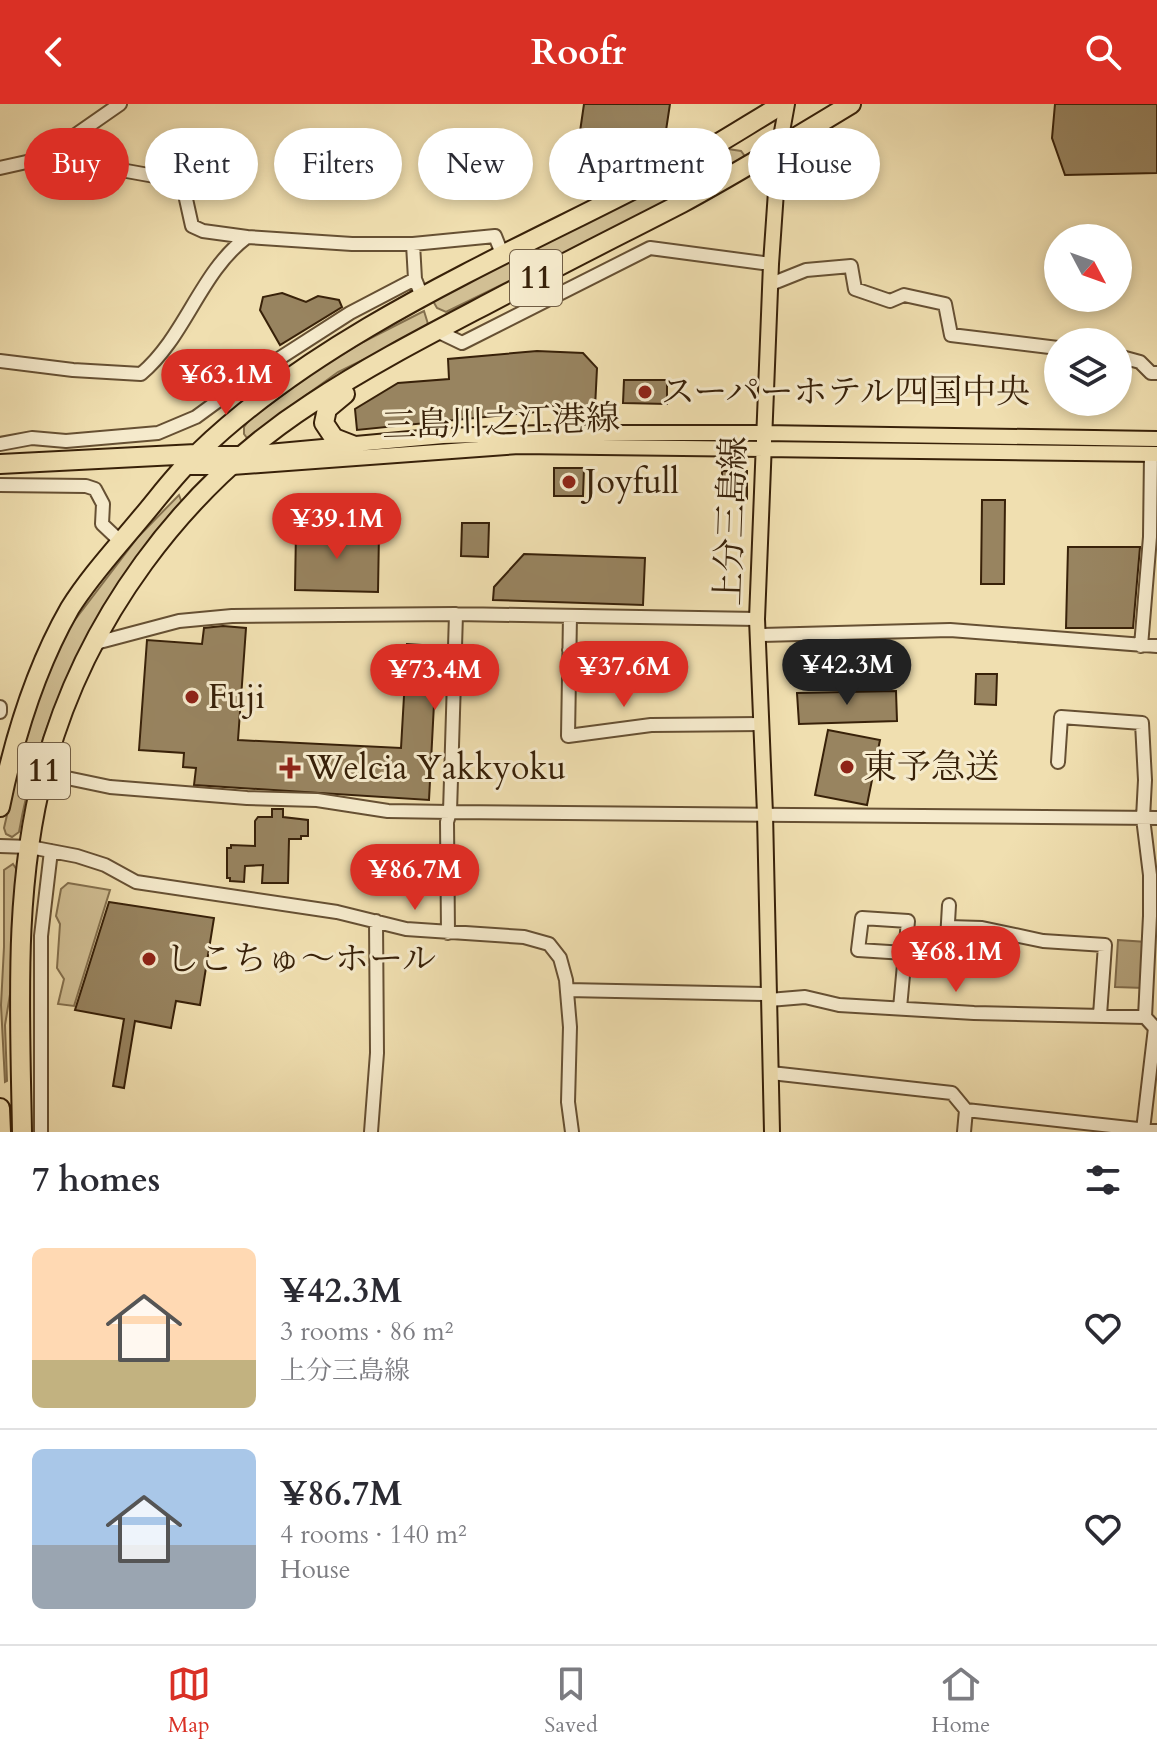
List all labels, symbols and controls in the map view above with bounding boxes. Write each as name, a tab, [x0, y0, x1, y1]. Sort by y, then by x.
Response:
text: Roofr	[531, 28, 626, 77]
icon: back	[32, 30, 76, 74]
icon: search	[1081, 30, 1125, 74]
chip: Buy	[24, 128, 129, 200]
chip: Rent	[145, 128, 258, 200]
chip: Filters	[274, 128, 402, 200]
chip: New	[418, 128, 533, 200]
chip: Apartment	[549, 128, 732, 200]
chip: House	[748, 128, 880, 200]
north arrow	[1044, 224, 1132, 312]
map controls	[1044, 224, 1132, 416]
road number: 11	[510, 250, 562, 306]
button: layers	[1044, 328, 1132, 416]
pin: ¥63.1M	[161, 349, 291, 417]
text: ¥63.1M	[179, 357, 273, 392]
place label: スーパーホテル四国中央	[661, 369, 1030, 415]
marker: スーパーホテル四国中央	[636, 383, 654, 401]
street label: 三島川之江港線	[381, 395, 621, 449]
street label: 上分三島線	[705, 435, 757, 607]
place label: Joyfull	[580, 459, 680, 505]
marker: Joyfull	[560, 473, 578, 491]
pin: ¥39.1M	[272, 493, 402, 561]
text: ¥39.1M	[290, 501, 384, 536]
pin: ¥42.3M	[782, 639, 912, 707]
pin: ¥37.6M	[559, 641, 689, 709]
pin: ¥73.4M	[370, 644, 500, 712]
text: ¥42.3M	[800, 647, 894, 682]
text: ¥37.6M	[577, 649, 671, 684]
text: ¥73.4M	[388, 652, 482, 687]
place label: Fuji	[208, 674, 265, 720]
marker: Fuji	[183, 688, 201, 706]
road number: 11	[18, 743, 70, 799]
place label: 東予急送	[863, 744, 999, 790]
place label: Welcia Yakkyoku	[305, 745, 566, 791]
marker: 東予急送	[838, 758, 856, 776]
marker: Welcia Yakkyoku	[281, 759, 299, 777]
pin: ¥86.7M	[350, 844, 480, 912]
text: ¥86.7M	[368, 852, 462, 887]
pin: ¥68.1M	[891, 926, 1021, 994]
text: ¥68.1M	[909, 934, 1003, 969]
place label: しこちゅ～ホール	[165, 936, 436, 982]
marker: しこちゅ～ホール	[140, 950, 158, 968]
text: 7 homes	[32, 1157, 160, 1203]
icon: filters	[1081, 1158, 1125, 1202]
text: ¥42.3M	[280, 1268, 402, 1314]
icon: home	[96, 1280, 192, 1376]
icon: heart	[1081, 1306, 1125, 1350]
text: 3 rooms · 86 m²	[280, 1314, 453, 1349]
text: 上分三島線	[280, 1353, 410, 1388]
text: ¥86.7M	[280, 1471, 402, 1517]
icon: home	[96, 1481, 192, 1577]
icon: heart	[1081, 1507, 1125, 1551]
text: 4 rooms · 140 m²	[280, 1517, 467, 1552]
text: House	[280, 1552, 351, 1587]
tab: Map	[167, 1662, 211, 1740]
tab: Saved	[544, 1662, 598, 1740]
tab: Home	[931, 1662, 990, 1740]

